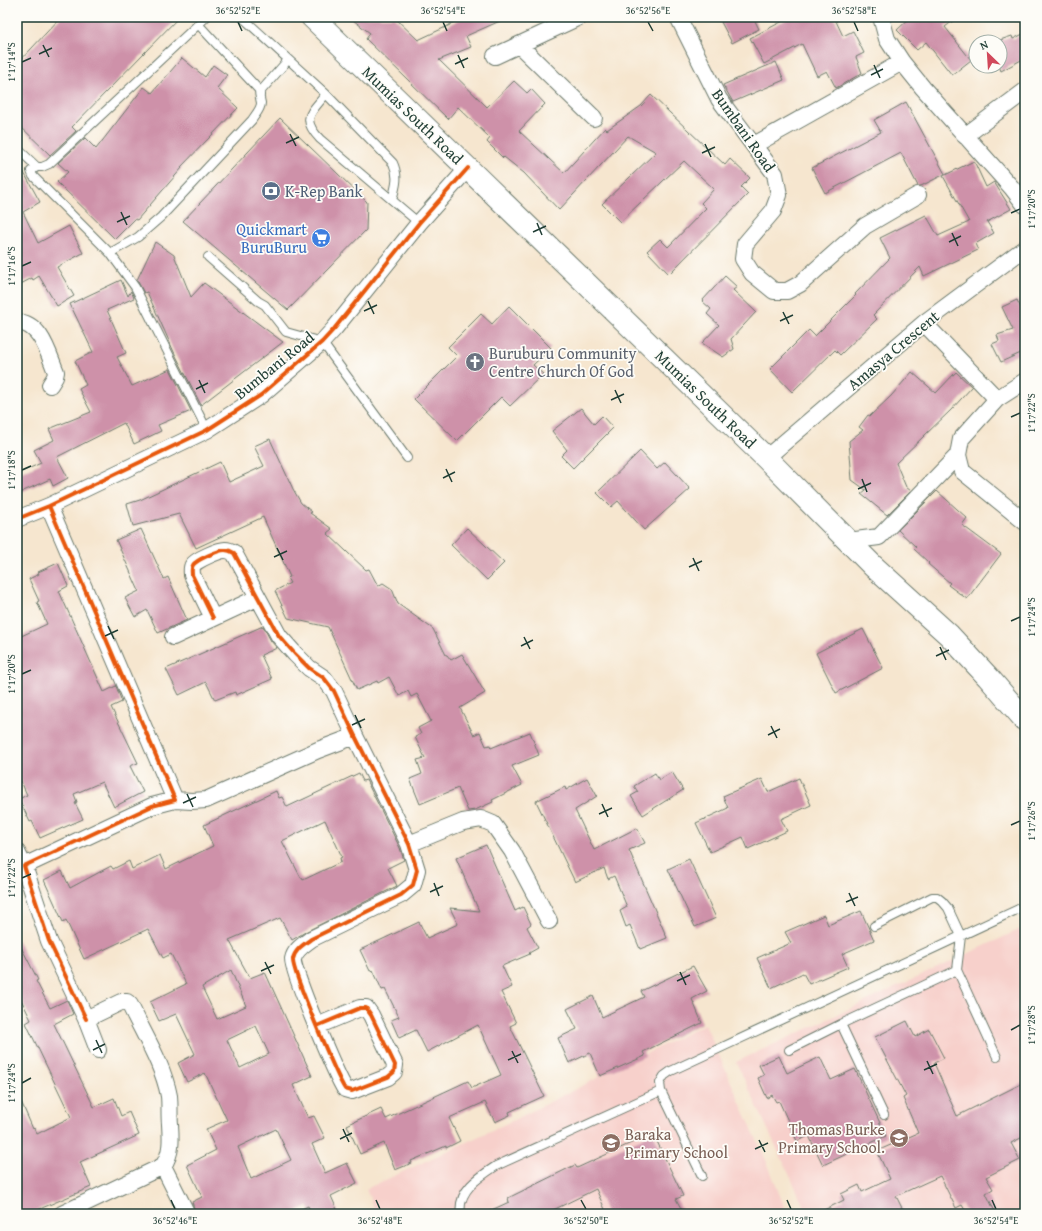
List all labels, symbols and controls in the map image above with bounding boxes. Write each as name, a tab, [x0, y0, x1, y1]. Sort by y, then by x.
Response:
text: 36°52'52"E	[216, 3, 260, 18]
text: 36°52'54"E	[421, 3, 465, 18]
text: 36°52'56"E	[626, 3, 670, 18]
text: 36°52'58"E	[832, 3, 876, 18]
north arrow	[968, 34, 1008, 74]
text: N	[977, 36, 991, 54]
text: 1°17'14"S	[4, 42, 19, 82]
street label: Mumias South Road	[357, 60, 470, 170]
street label: Bumbani Road	[706, 83, 782, 177]
place label: K-Rep Bank	[285, 179, 363, 203]
bank icon: K-Rep Bank	[260, 180, 282, 202]
text: 1°17'20"S	[1024, 189, 1039, 229]
place label: Quickmart BuruBuru	[236, 217, 307, 259]
supermarket icon: Quickmart BuruBuru	[310, 227, 332, 249]
text: 1°17'16"S	[4, 246, 19, 286]
street label: Amasya Crescent	[842, 304, 945, 396]
street label: Bumbani Road	[229, 325, 320, 405]
place label: Buruburu Community Centre Church Of God	[489, 341, 636, 383]
street label: Mumias South Road	[650, 344, 763, 454]
church icon: Buruburu Community Centre Church Of God	[464, 351, 486, 373]
text: 1°17'22"S	[1024, 393, 1039, 433]
text: 1°17'18"S	[4, 450, 19, 490]
text: 1°17'24"S	[1024, 597, 1039, 637]
text: 1°17'20"S	[4, 654, 19, 694]
text: 1°17'26"S	[1024, 801, 1039, 841]
text: 1°17'22"S	[4, 858, 19, 898]
text: 1°17'28"S	[1024, 1005, 1039, 1045]
text: 1°17'24"S	[4, 1063, 19, 1103]
place label: Thomas Burke Primary School.	[778, 1117, 885, 1159]
place label: Baraka Primary School	[625, 1122, 728, 1164]
school or university icon: Thomas Burke Primary School.	[888, 1127, 910, 1149]
school or university icon: Baraka Primary School	[600, 1132, 622, 1154]
text: 36°52'46"E	[153, 1213, 197, 1228]
text: 36°52'48"E	[358, 1213, 402, 1228]
text: 36°52'50"E	[564, 1213, 608, 1228]
text: 36°52'52"E	[769, 1213, 813, 1228]
text: 36°52'54"E	[974, 1213, 1018, 1228]

